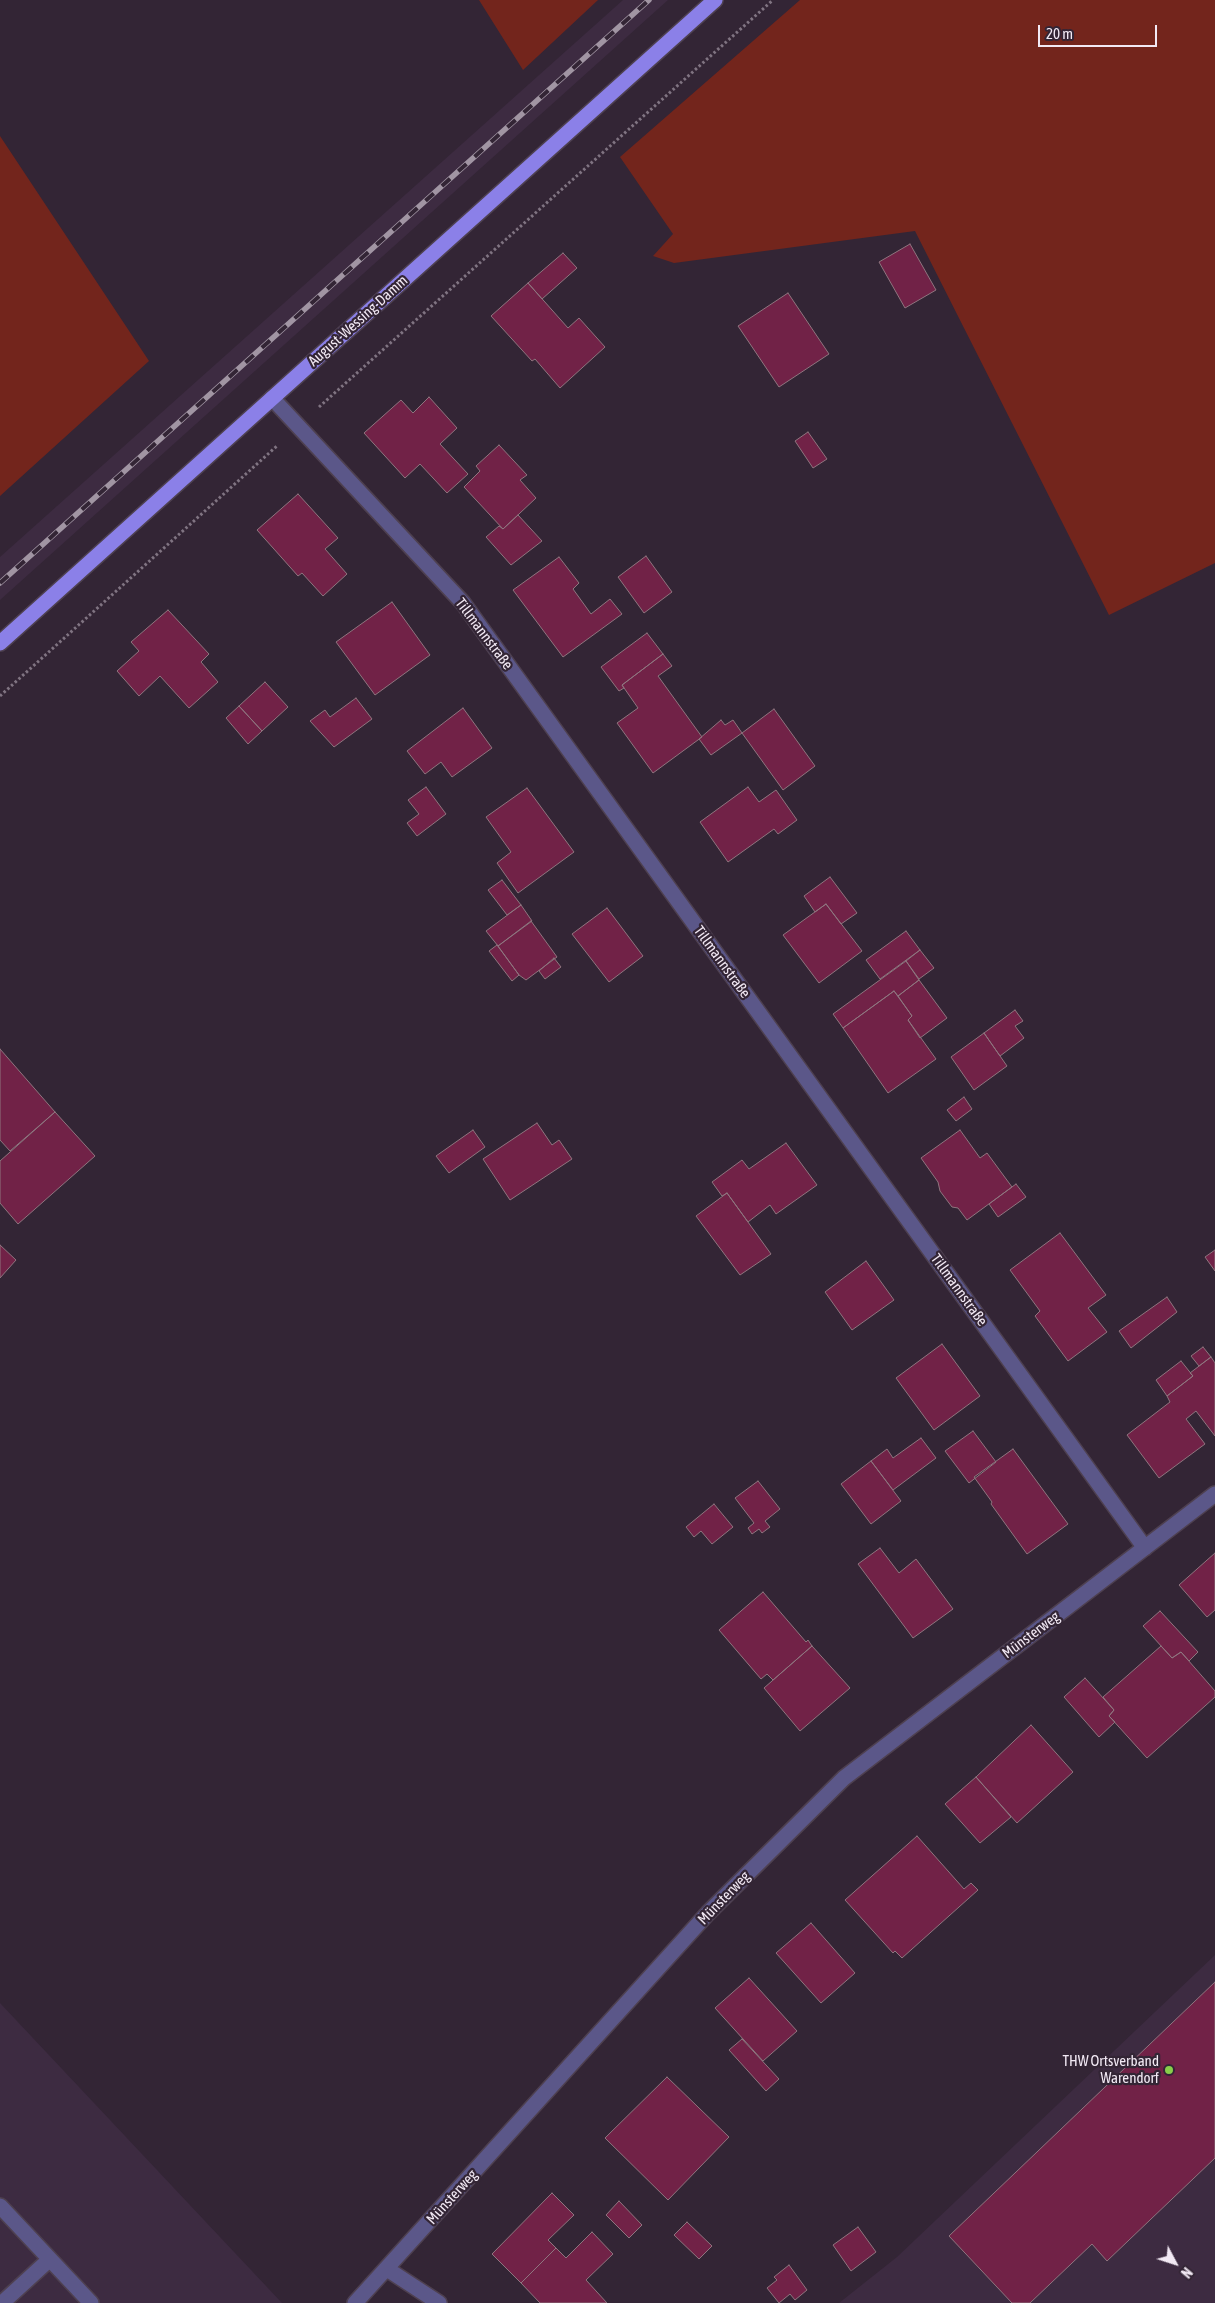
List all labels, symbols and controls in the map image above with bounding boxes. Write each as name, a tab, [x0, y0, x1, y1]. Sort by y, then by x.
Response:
scale bar	[1040, 15, 1159, 47]
text: 20 m	[1046, 25, 1073, 42]
street label: August-Wessing-Damm	[305, 272, 411, 370]
street label: Tillmannstraße	[451, 595, 517, 673]
street label: Tillmannstraße	[690, 922, 754, 1002]
street label: Tillmannstraße	[927, 1250, 991, 1330]
street label: Münsterweg	[999, 1608, 1063, 1662]
street label: Münsterweg	[694, 1868, 754, 1928]
place label: THW Ortsverband Warendorf	[1062, 2052, 1159, 2087]
marker: THW Ortsverband Warendorf	[1163, 2064, 1175, 2076]
street label: Münsterweg	[423, 2166, 481, 2228]
north arrow	[1150, 2238, 1200, 2288]
text: N	[1178, 2264, 1195, 2281]

